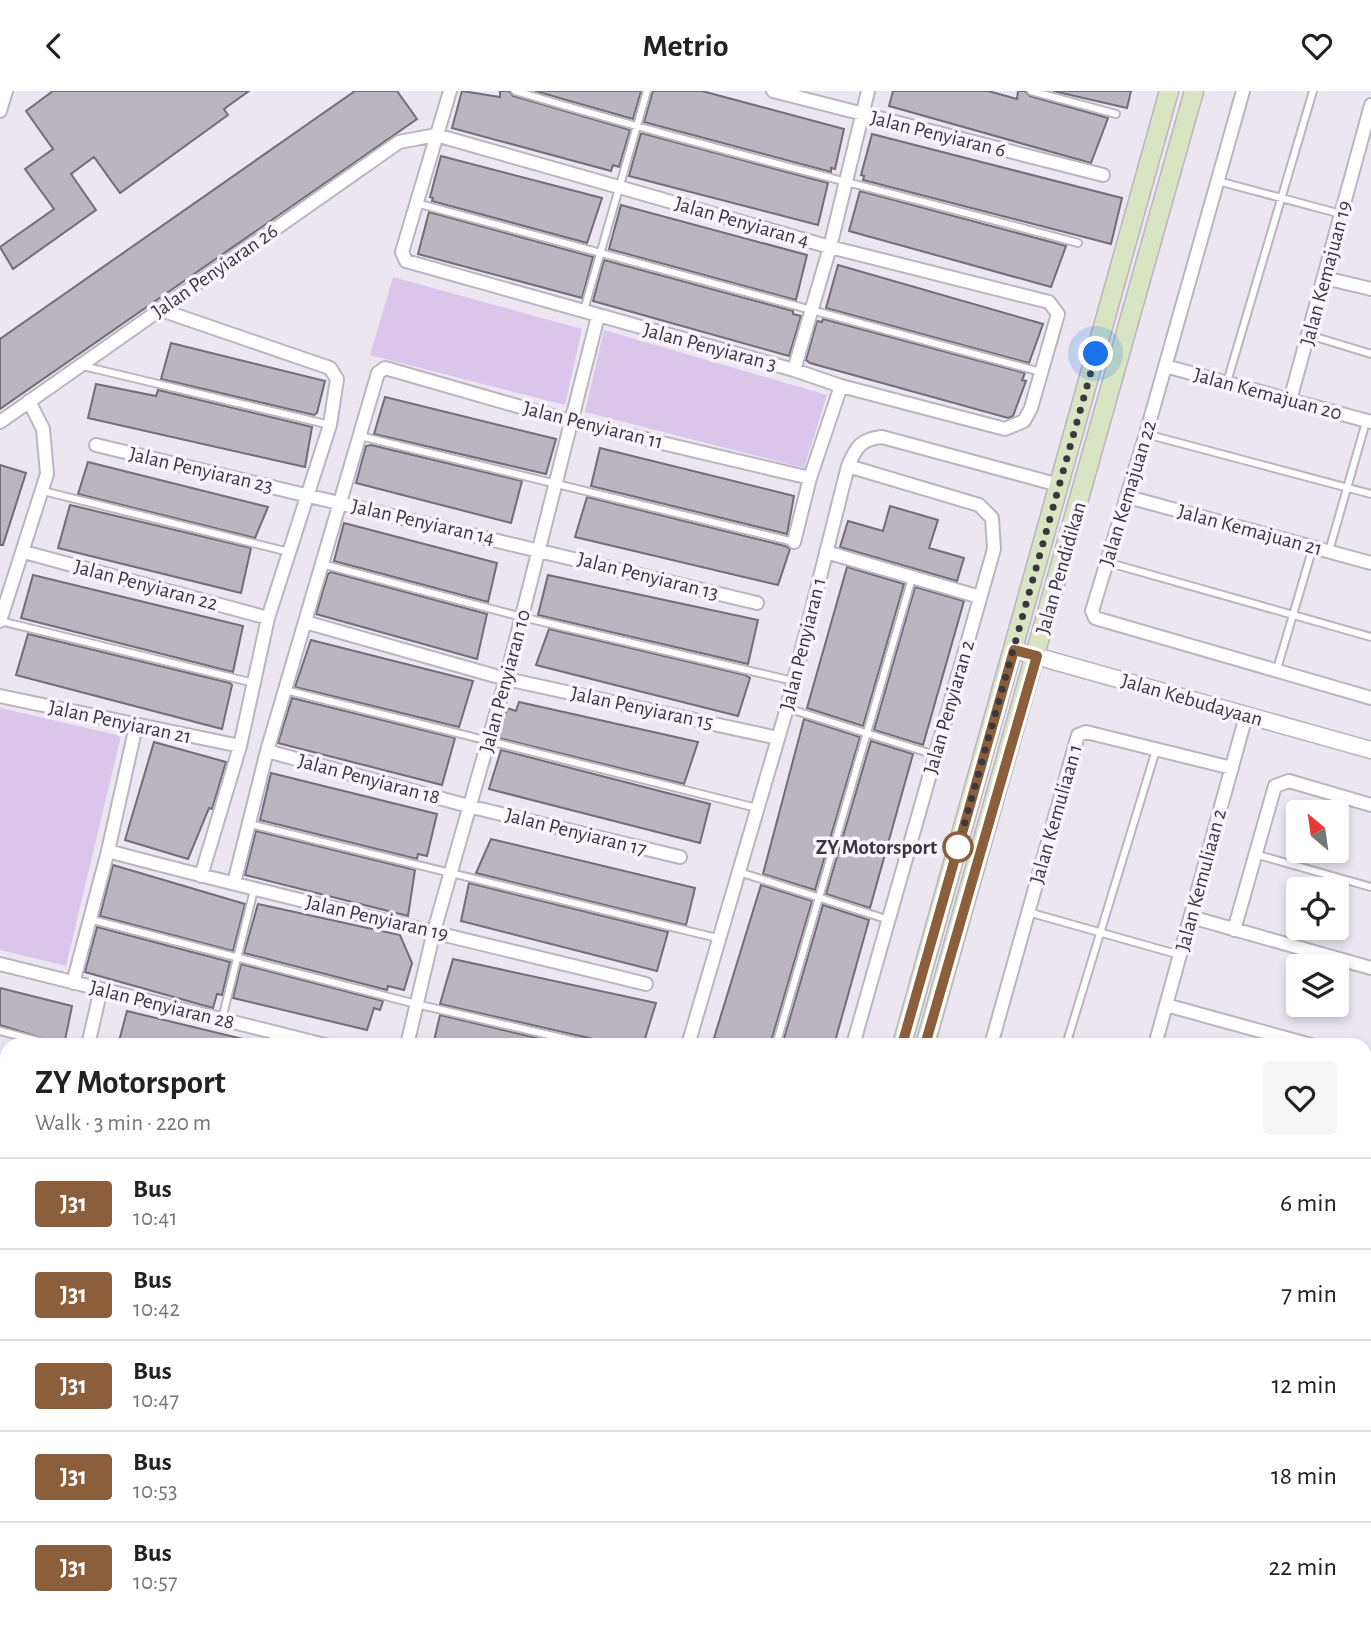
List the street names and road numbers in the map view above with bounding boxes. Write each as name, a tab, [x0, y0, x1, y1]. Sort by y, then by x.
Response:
street label: Jalan Penyiaran 6	[868, 107, 1008, 161]
street label: Jalan Penyiaran 4	[672, 193, 812, 251]
street label: Jalan Kemajuan 19	[1297, 198, 1355, 348]
street label: Jalan Penyiaran 26	[148, 220, 282, 322]
street label: Jalan Penyiaran 3	[641, 319, 779, 375]
street label: Jalan Kemajuan 20	[1192, 364, 1344, 424]
street label: Jalan Penyiaran 11	[521, 397, 665, 453]
street label: Jalan Kemajuan 22	[1096, 418, 1160, 568]
street label: Jalan Penyiaran 23	[127, 443, 275, 497]
street label: Jalan Penyiaran 14	[349, 495, 497, 549]
street label: Jalan Pendidikan	[1032, 499, 1090, 637]
street label: Jalan Kemajuan 21	[1175, 501, 1325, 559]
street label: Jalan Penyiaran 13	[575, 548, 721, 604]
street label: Jalan Penyiaran 22	[72, 556, 220, 614]
street label: Jalan Penyiaran 1	[776, 575, 830, 713]
street label: Jalan Penyiaran 10	[476, 607, 534, 755]
street label: Jalan Penyiaran 2	[920, 638, 978, 776]
street label: Jalan Kebudayaan	[1119, 670, 1265, 730]
street label: Jalan Penyiaran 15	[569, 683, 715, 733]
street label: Jalan Penyiaran 21	[47, 697, 193, 747]
street label: Jalan Kemuliaan 1	[1026, 742, 1086, 886]
street label: Jalan Penyiaran 18	[296, 750, 442, 808]
street label: Jalan Penyiaran 17	[503, 804, 649, 860]
street label: Jalan Kemuliaan 2	[1172, 807, 1230, 953]
street label: Jalan Penyiaran 19	[304, 891, 450, 945]
street label: Jalan Penyiaran 28	[87, 977, 237, 1033]

